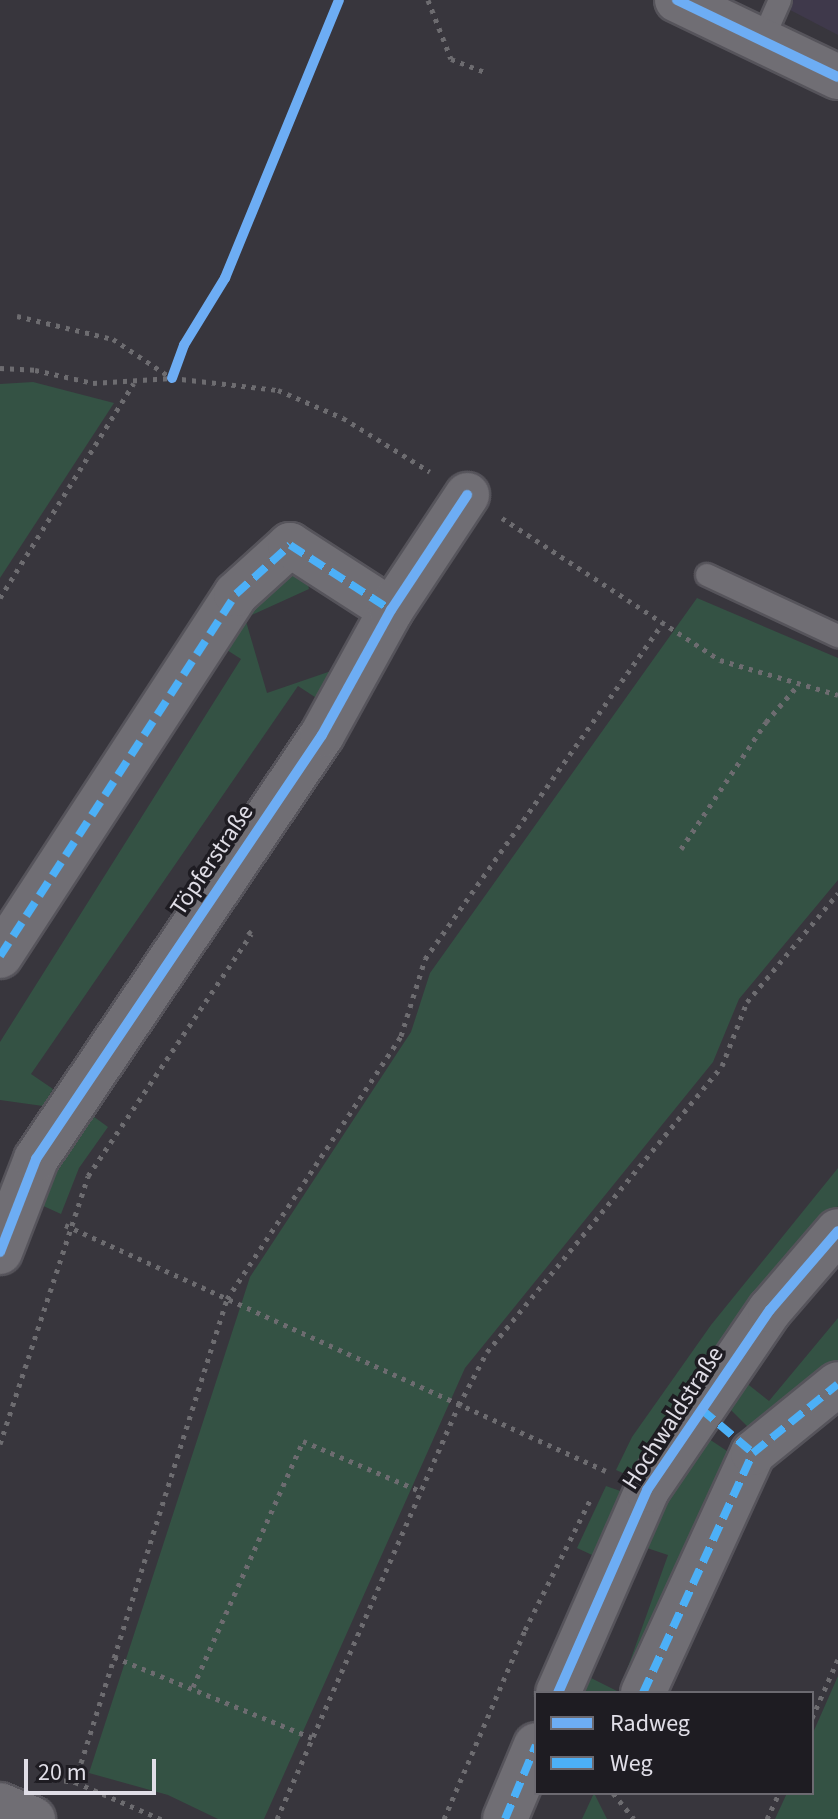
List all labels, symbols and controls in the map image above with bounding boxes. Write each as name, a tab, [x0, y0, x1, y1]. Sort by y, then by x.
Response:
street label: Töpferstraße	[164, 799, 260, 921]
street label: Hochwaldstraße	[616, 1341, 730, 1495]
legend	[534, 1691, 814, 1795]
text: Radweg	[610, 1706, 690, 1741]
scale bar	[28, 1743, 160, 1793]
text: Weg	[610, 1746, 653, 1781]
text: 20 m	[38, 1755, 87, 1790]

